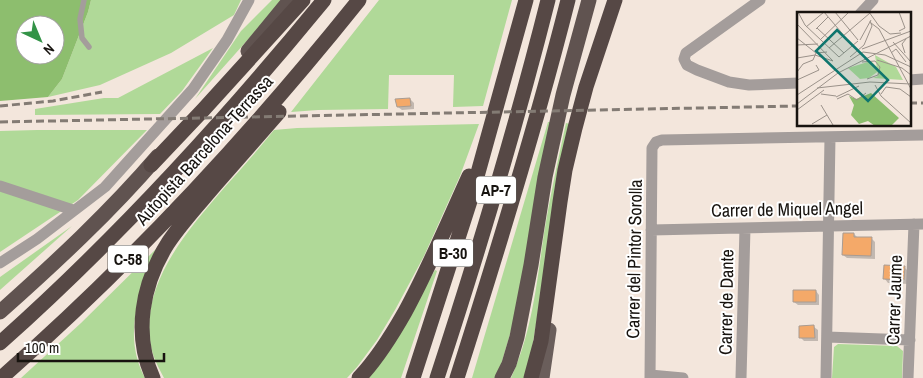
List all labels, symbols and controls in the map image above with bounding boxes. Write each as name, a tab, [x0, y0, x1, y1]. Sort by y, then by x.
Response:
inset map	[797, 12, 910, 126]
north arrow	[15, 15, 65, 65]
text: N	[40, 40, 58, 59]
street label: Autopista Barcelona-Terrassa	[129, 69, 278, 231]
road number: AP-7	[476, 176, 516, 204]
street label: Carrer del Pintor Sorolla	[620, 179, 648, 339]
street label: Carrer de Miquel Angel	[711, 195, 863, 223]
road number: B-30	[433, 240, 473, 266]
road number: C-58	[108, 245, 148, 272]
street label: Carrer de Dante	[713, 249, 739, 355]
street label: Carrer Jaume	[880, 254, 908, 346]
scale bar	[18, 330, 164, 362]
text: 100 m	[25, 337, 59, 358]

